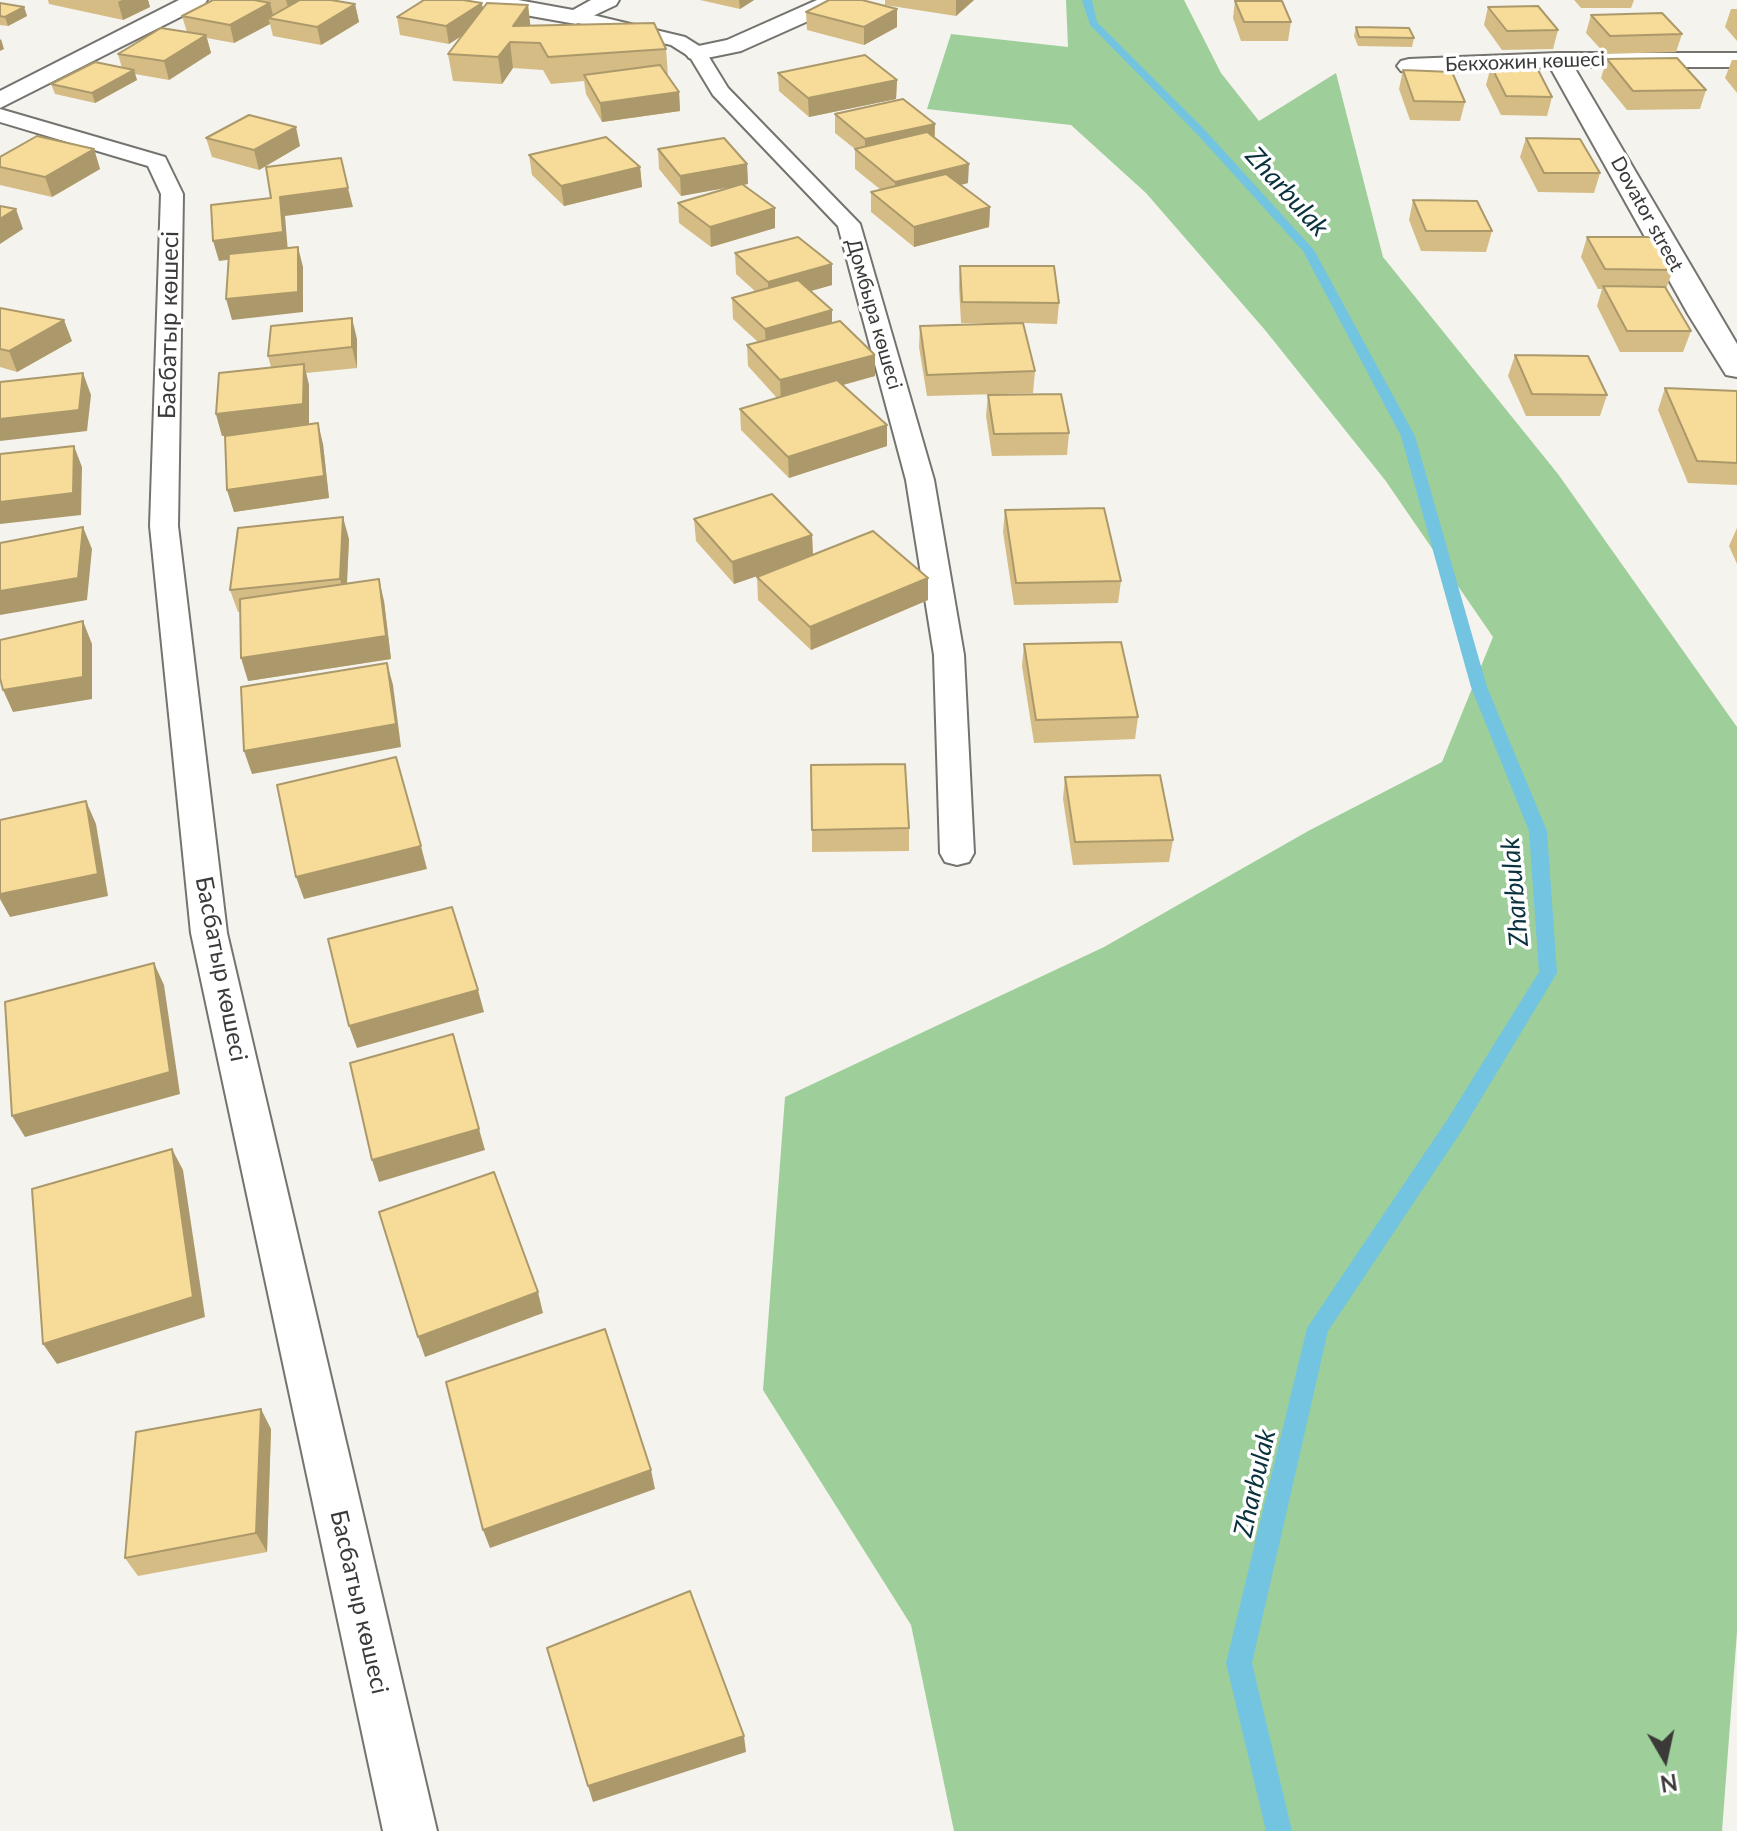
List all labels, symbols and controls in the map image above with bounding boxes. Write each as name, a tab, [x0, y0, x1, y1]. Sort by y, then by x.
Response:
street label: Бекхожин көшесі	[1445, 47, 1605, 77]
water label: Zharbulak	[1239, 141, 1335, 243]
street label: Dovator street	[1606, 152, 1688, 276]
street label: Басбатыр көшесі	[153, 231, 185, 419]
street label: Домбыра көшесі	[841, 236, 907, 392]
water label: Zharbulak	[1495, 836, 1535, 948]
street label: Басбатыр көшесі	[189, 874, 253, 1064]
water label: Zharbulak	[1228, 1426, 1282, 1540]
street label: Басбатыр көшесі	[324, 1507, 394, 1697]
north arrow	[1625, 1719, 1705, 1799]
text: N	[1658, 1769, 1679, 1798]

